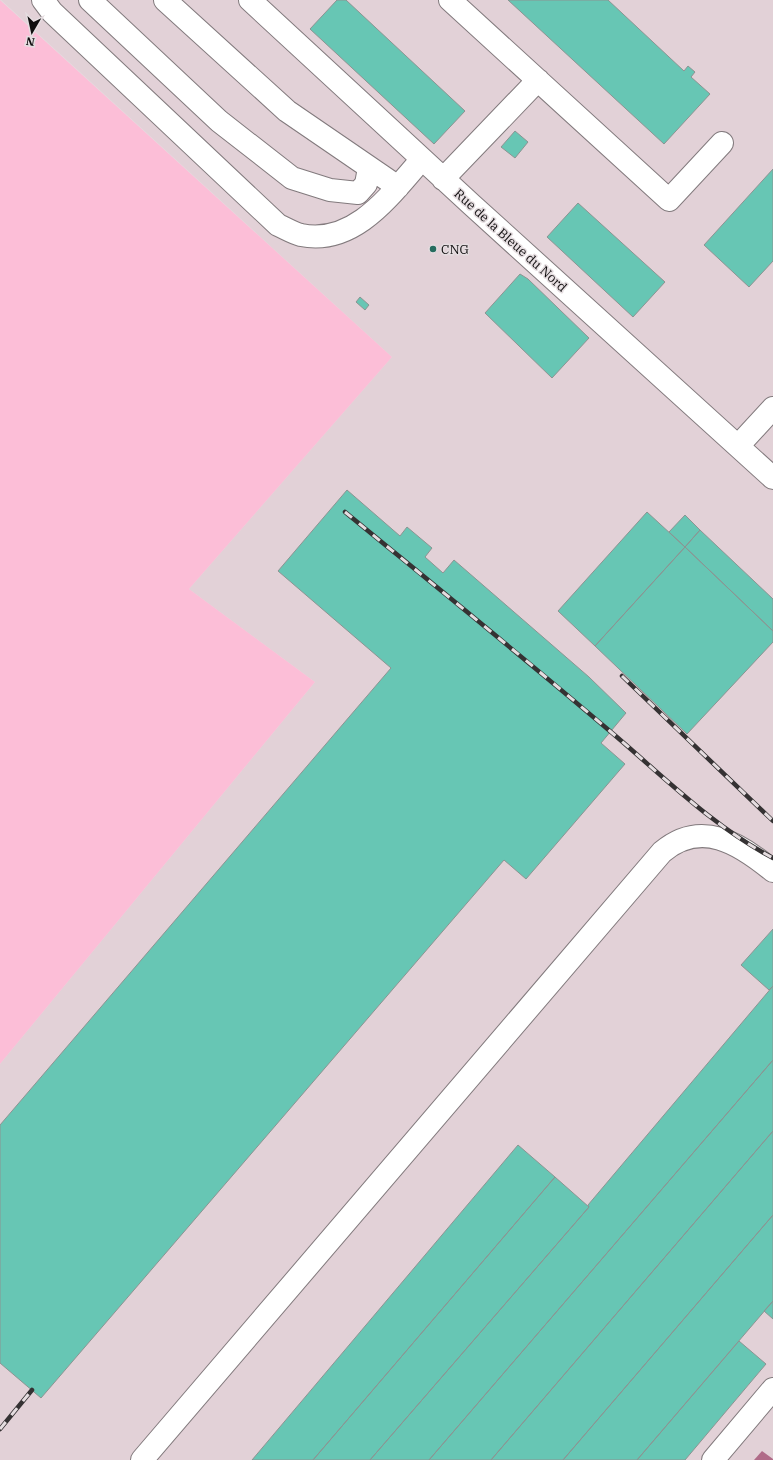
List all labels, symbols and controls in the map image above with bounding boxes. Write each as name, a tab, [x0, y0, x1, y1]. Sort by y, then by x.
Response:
north arrow	[12, 12, 52, 52]
text: N	[25, 34, 36, 49]
street label: Rue de la Bleue du Nord	[451, 185, 571, 296]
place label: CNG	[441, 241, 469, 258]
marker: CNG	[428, 244, 438, 254]

